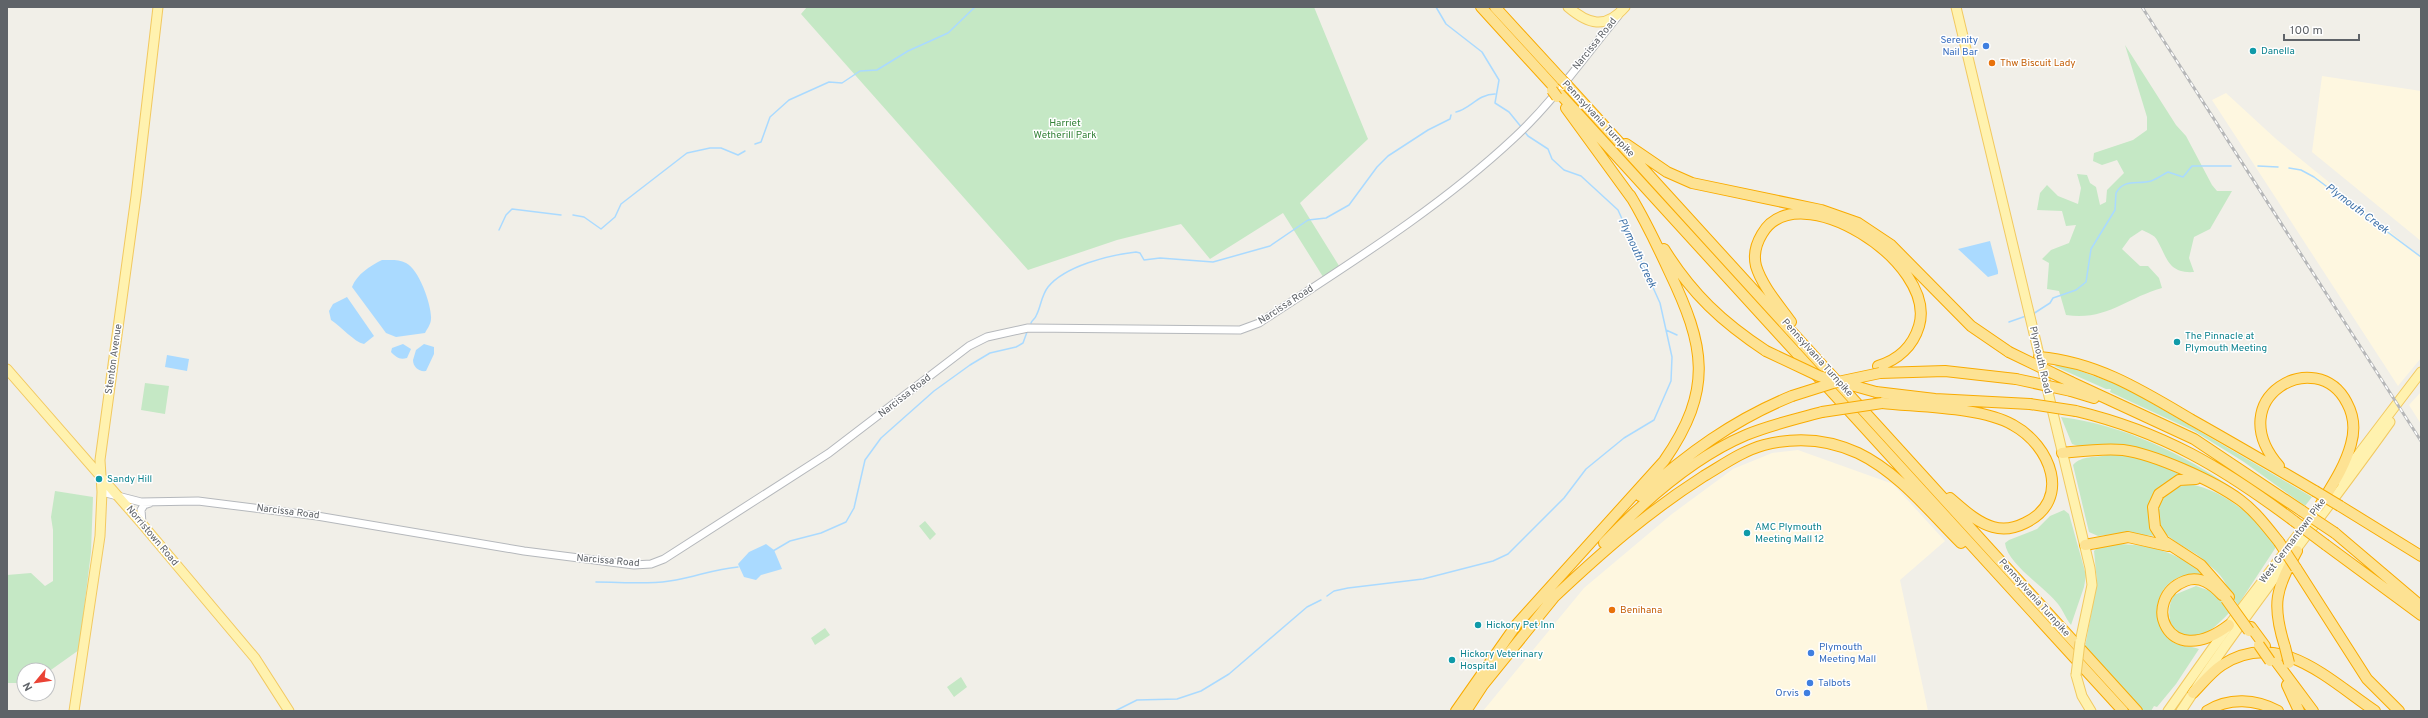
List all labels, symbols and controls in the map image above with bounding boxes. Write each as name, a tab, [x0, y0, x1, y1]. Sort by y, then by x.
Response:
street label: Narcissa Road	[1570, 15, 1620, 73]
scale bar	[2284, 16, 2359, 42]
text: 100 m	[2290, 23, 2323, 39]
place label: Serenity Nail Bar	[1941, 34, 1978, 59]
marker: Serenity Nail Bar	[1981, 41, 1991, 51]
place label: Danella	[2261, 45, 2295, 58]
marker: Danella	[2248, 46, 2258, 56]
place label: Thw Biscuit Lady	[2000, 57, 2076, 70]
marker: Thw Biscuit Lady	[1987, 58, 1997, 68]
street label: Pennsylvania Turnpike	[1559, 78, 1637, 160]
park label: Harriet Wetherill Park	[1034, 117, 1096, 142]
water label: Plymouth Creek	[2323, 181, 2392, 238]
water label: Plymouth Creek	[1615, 216, 1660, 291]
street label: Narcissa Road	[1256, 282, 1316, 328]
street label: Pennsylvania Turnpike	[1778, 316, 1856, 400]
street label: Stenton Avenue	[103, 323, 125, 395]
street label: Plymouth Road	[2026, 325, 2054, 395]
place label: The Pinnacle at Plymouth Meeting	[2185, 330, 2267, 355]
marker: The Pinnacle at Plymouth Meeting	[2172, 337, 2182, 347]
street label: Narcissa Road	[876, 371, 934, 421]
place label: Sandy Hill	[107, 473, 152, 486]
marker: Sandy Hill	[94, 474, 104, 484]
street label: West Germantown Pike	[2257, 496, 2329, 586]
street label: Narcissa Road	[256, 502, 320, 522]
street label: Norristown Road	[123, 503, 181, 569]
place label: AMC Plymouth Meeting Mall 12	[1755, 521, 1824, 546]
marker: AMC Plymouth Meeting Mall 12	[1742, 528, 1752, 538]
street label: Narcissa Road	[576, 552, 640, 570]
street label: Pennsylvania Turnpike	[1995, 556, 2073, 640]
place label: Benihana	[1620, 604, 1662, 617]
marker: Benihana	[1607, 605, 1617, 615]
place label: Hickory Pet Inn	[1486, 619, 1555, 632]
marker: Hickory Pet Inn	[1473, 620, 1483, 630]
place label: Plymouth Meeting Mall	[1819, 641, 1876, 666]
place label: Hickory Veterinary Hospital	[1460, 648, 1543, 673]
marker: Plymouth Meeting Mall	[1806, 648, 1816, 658]
marker: Hickory Veterinary Hospital	[1447, 655, 1457, 665]
north arrow	[16, 662, 56, 702]
place label: Talbots	[1818, 677, 1851, 690]
marker: Talbots	[1805, 678, 1815, 688]
text: N	[20, 680, 36, 693]
place label: Orvis	[1775, 687, 1799, 700]
marker: Orvis	[1802, 688, 1812, 698]

